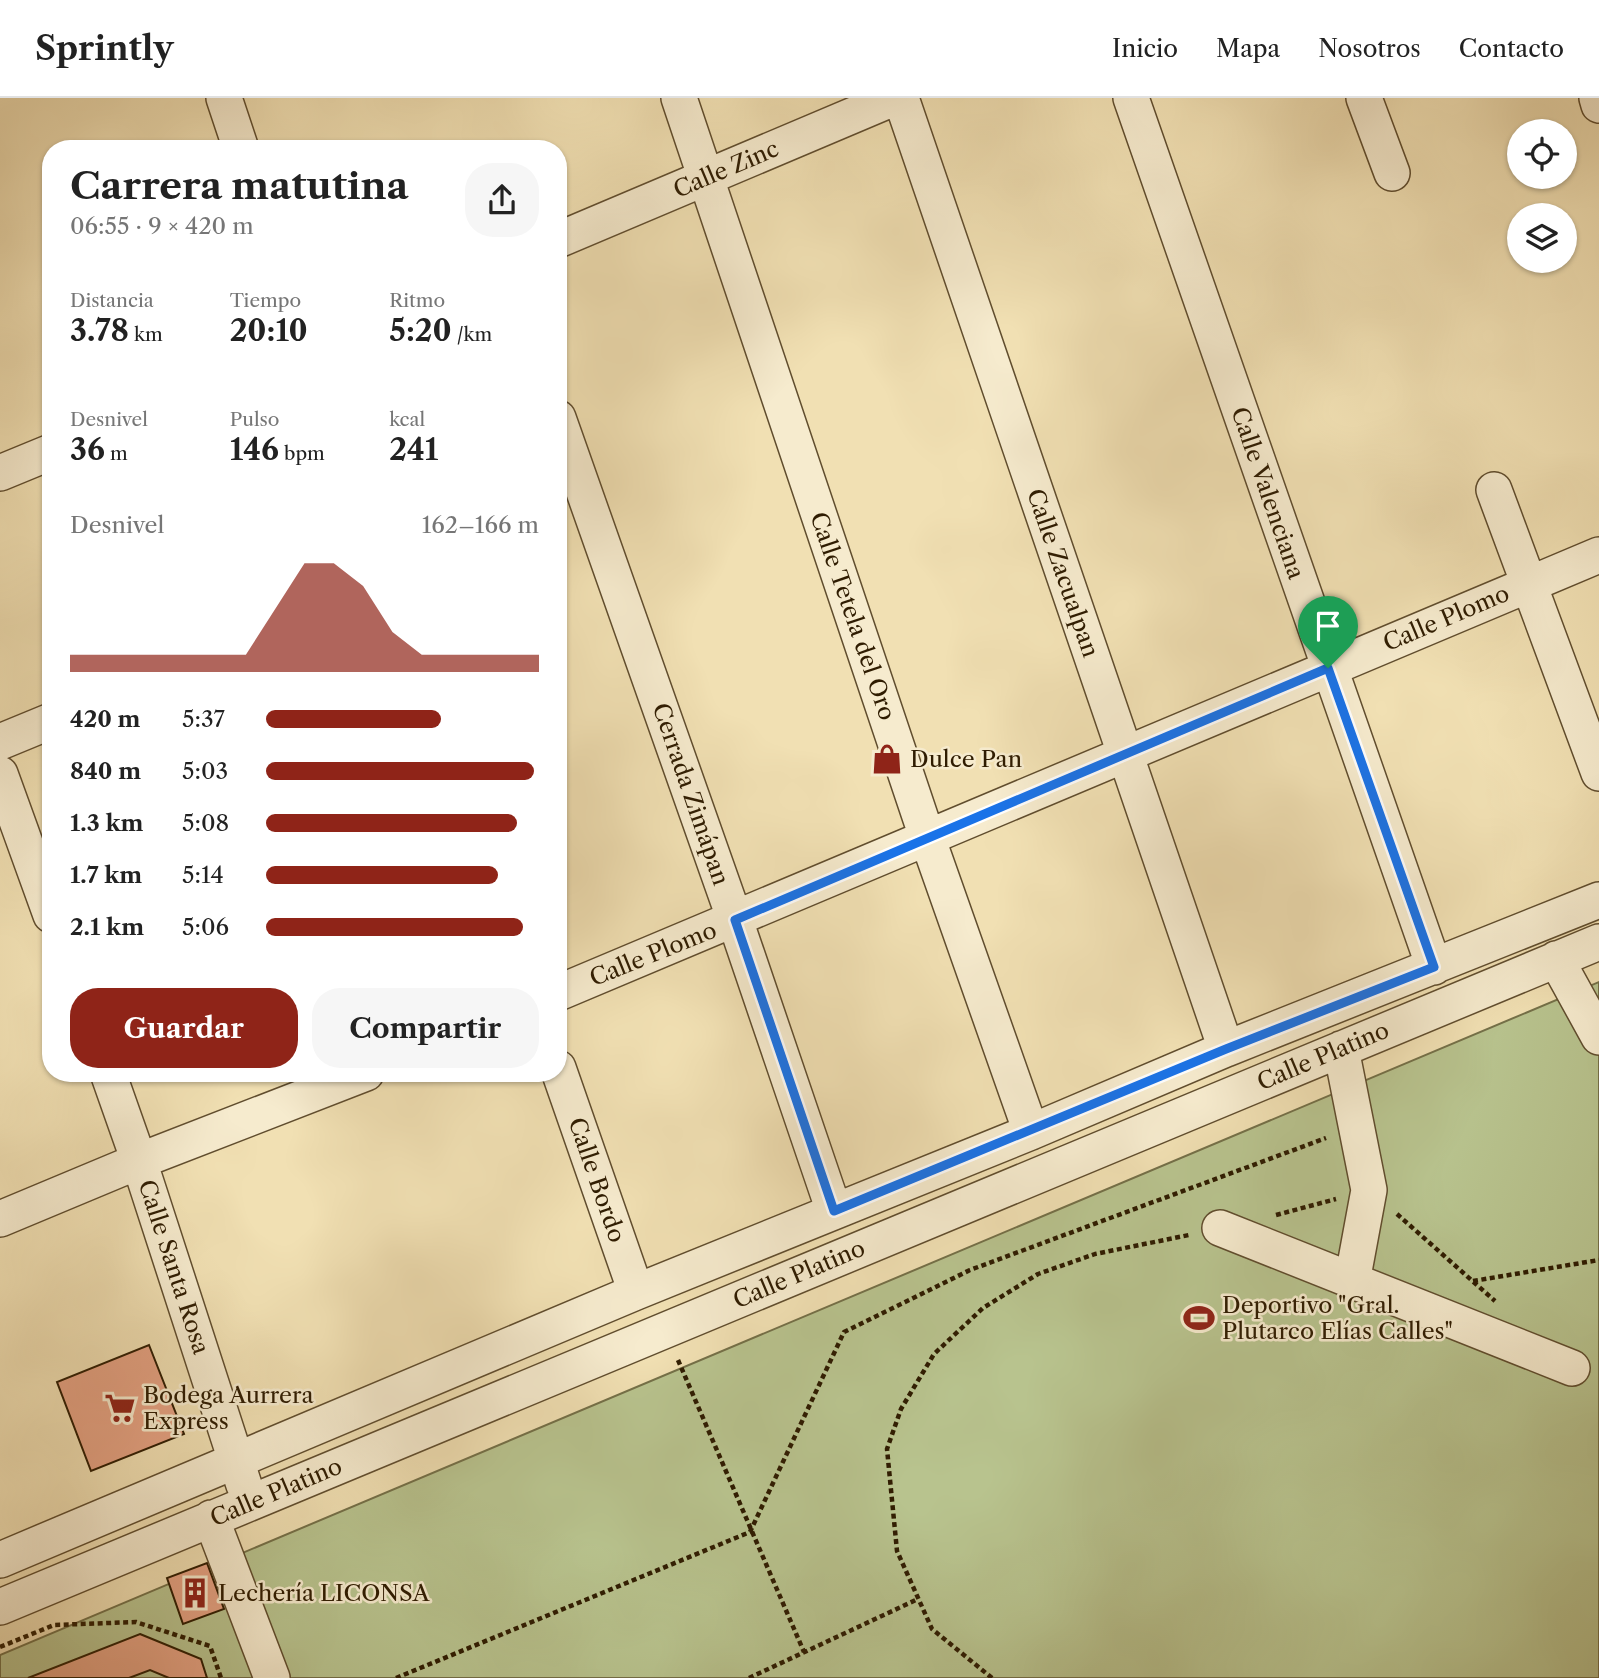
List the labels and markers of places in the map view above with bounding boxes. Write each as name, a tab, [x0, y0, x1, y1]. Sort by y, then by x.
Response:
pin	[1298, 596, 1358, 668]
shop icon: Dulce Pan	[870, 742, 904, 776]
place label: Dulce Pan	[910, 745, 1022, 773]
place label: Deportivo "Gral. Plutarco Elías Calles"	[1222, 1291, 1453, 1345]
sports icon: Deportivo "Gral. Plutarco Elías Calles"	[1182, 1301, 1216, 1335]
place label: Bodega Aurrera Express	[143, 1381, 315, 1435]
supermarket icon: Bodega Aurrera Express	[103, 1391, 137, 1425]
building icon: Lechería LICONSA	[178, 1576, 212, 1610]
place label: Lechería LICONSA	[218, 1579, 430, 1607]

